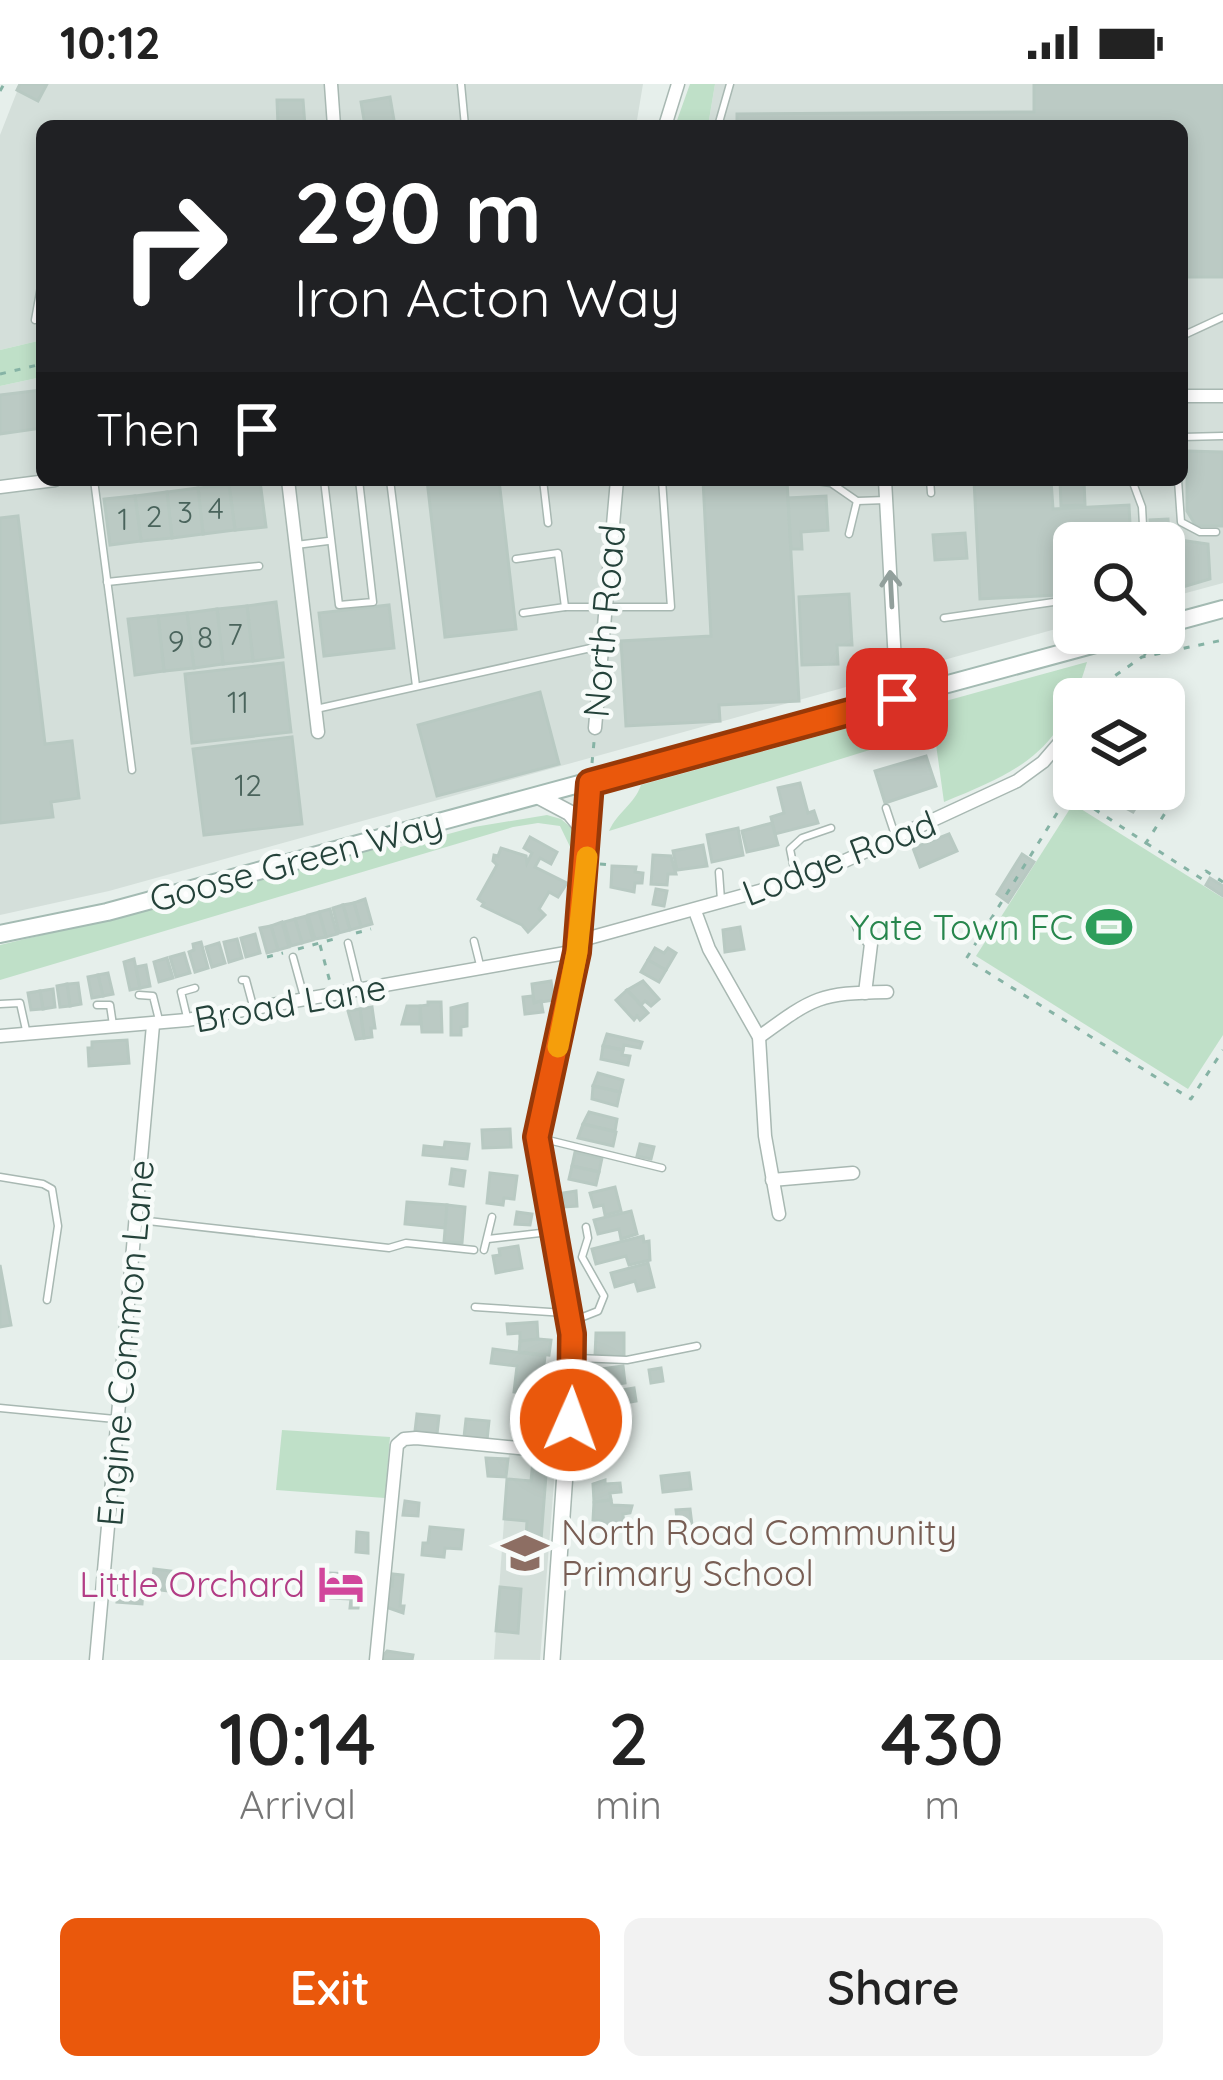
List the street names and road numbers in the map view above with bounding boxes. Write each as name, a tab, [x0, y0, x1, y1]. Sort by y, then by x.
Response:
street label: North Road	[573, 523, 634, 719]
street label: Goose Green Way	[144, 800, 447, 921]
street label: Lodge Road	[736, 800, 942, 915]
street label: Broad Lane	[191, 964, 389, 1041]
street label: Engine Common Lane	[86, 1158, 163, 1528]

